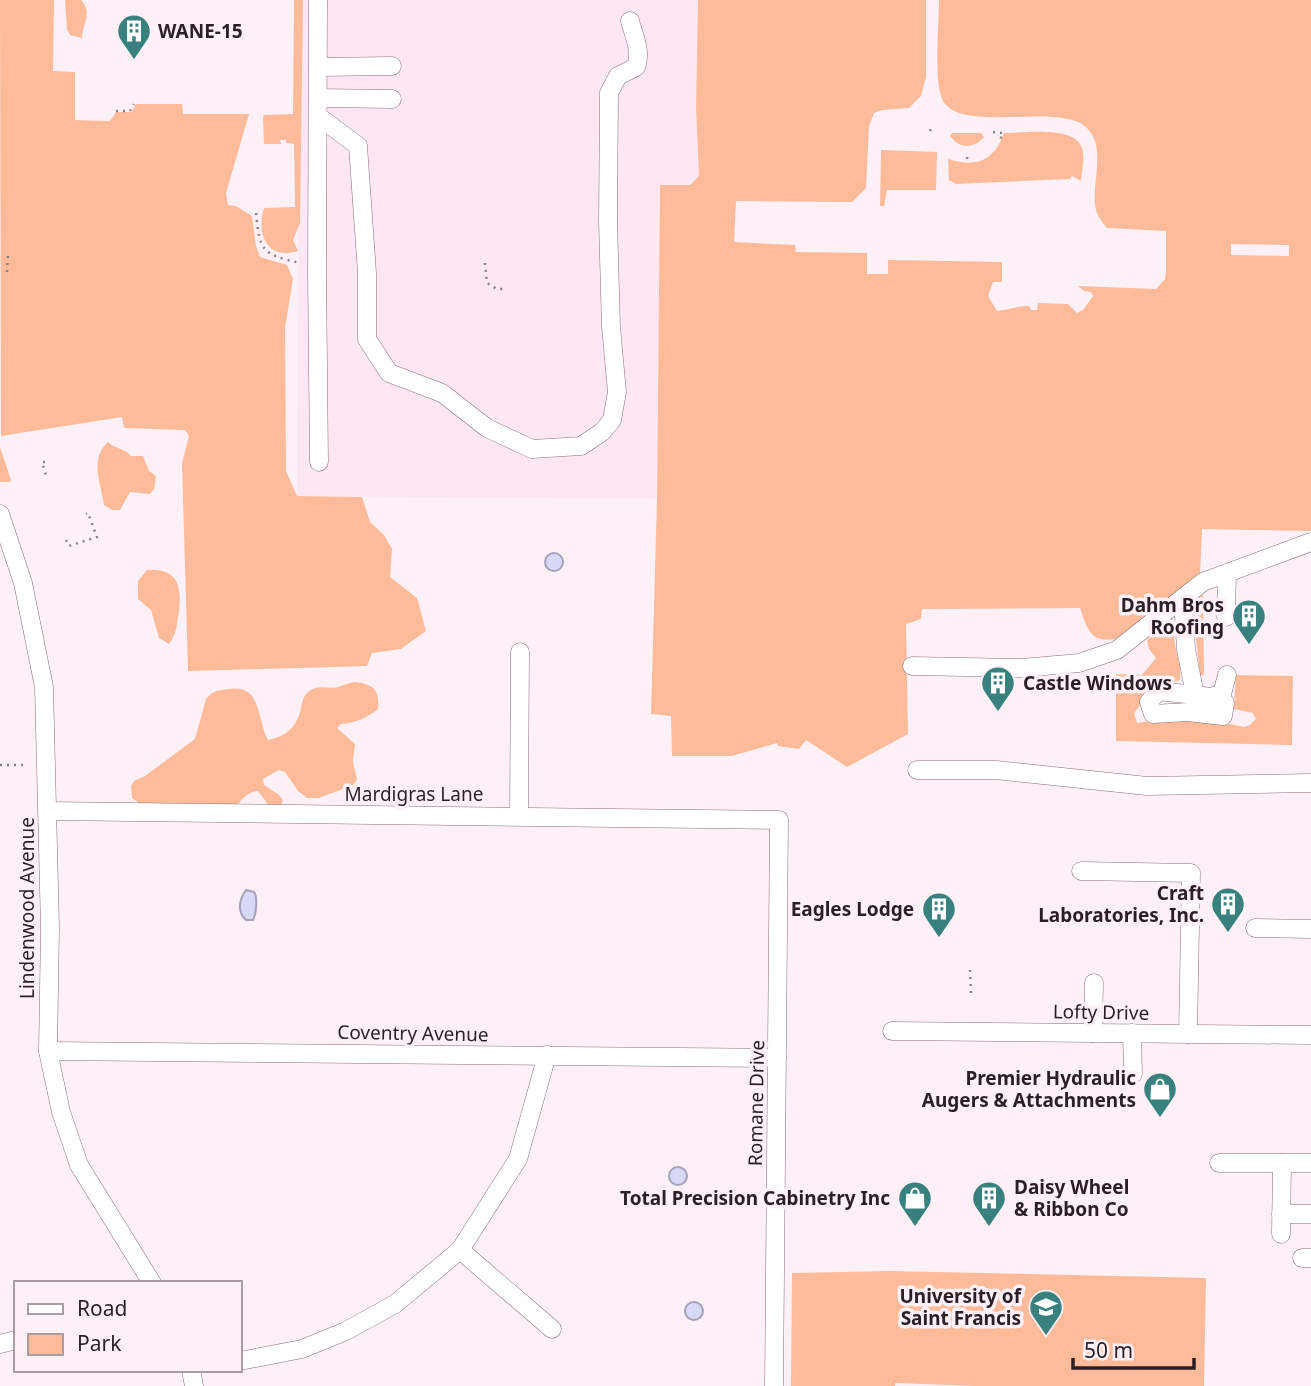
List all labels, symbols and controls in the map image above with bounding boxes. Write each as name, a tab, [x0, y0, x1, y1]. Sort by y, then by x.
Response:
building icon: WANE-15	[115, 12, 153, 61]
place label: WANE-15	[158, 18, 243, 44]
place label: Dahm Bros Roofing	[1121, 592, 1224, 640]
building icon: Dahm Bros Roofing	[1230, 597, 1268, 646]
building icon: Castle Windows	[979, 664, 1017, 713]
place label: Castle Windows	[1023, 670, 1172, 696]
street label: Mardigras Lane	[345, 781, 483, 807]
street label: Lindenwood Avenue	[14, 817, 40, 999]
place label: Craft Laboratories, Inc.	[1038, 880, 1204, 928]
building icon: Craft Laboratories, Inc.	[1209, 885, 1247, 934]
building icon: Eagles Lodge	[920, 890, 958, 939]
place label: Eagles Lodge	[791, 896, 914, 922]
street label: Lofty Drive	[1053, 998, 1149, 1026]
street label: Coventry Avenue	[337, 1019, 489, 1047]
street label: Romane Drive	[742, 1040, 770, 1166]
place label: Premier Hydraulic Augers & Attachments	[922, 1065, 1136, 1113]
shop icon: Premier Hydraulic Augers & Attachments	[1141, 1070, 1179, 1119]
place label: Daisy Wheel & Ribbon Co	[1014, 1174, 1129, 1222]
shop icon: Total Precision Cabinetry Inc	[896, 1179, 934, 1228]
building icon: Daisy Wheel & Ribbon Co	[970, 1179, 1008, 1228]
place label: Total Precision Cabinetry Inc	[620, 1185, 890, 1211]
legend	[14, 1281, 242, 1372]
place label: University of Saint Francis	[899, 1283, 1023, 1331]
school or university icon: University of Saint Francis	[1027, 1288, 1065, 1337]
text: Road	[77, 1294, 127, 1322]
scale bar	[1073, 1326, 1194, 1370]
text: Park	[77, 1329, 122, 1357]
text: 50 m	[1084, 1336, 1133, 1364]

